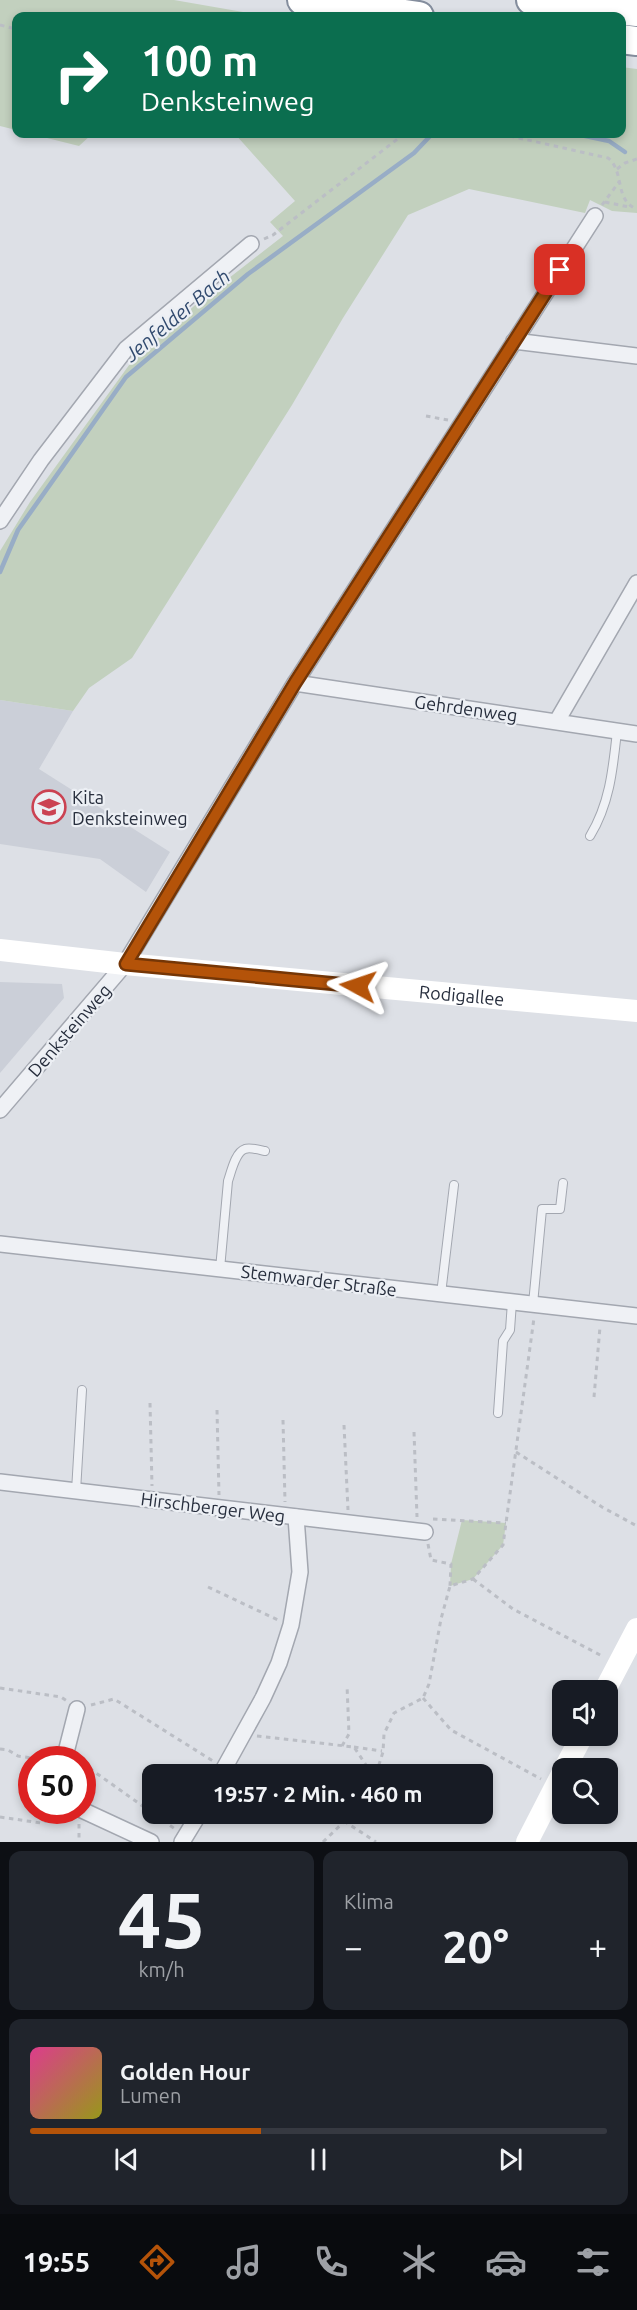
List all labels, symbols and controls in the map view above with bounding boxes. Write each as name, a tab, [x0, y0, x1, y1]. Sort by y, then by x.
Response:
icon: right	[42, 36, 120, 114]
text: 100 m	[141, 37, 258, 84]
text: Denksteinweg	[141, 86, 315, 116]
pin	[534, 244, 585, 295]
icon: arrive	[543, 253, 576, 286]
water label: Jenfelder Bach	[119, 264, 234, 366]
street label: Gehrdenweg	[413, 691, 519, 725]
place label: Kita Denksteinweg	[72, 787, 188, 828]
school or university icon: Kita Denksteinweg	[31, 789, 67, 825]
position arrow	[326, 954, 390, 1018]
street label: Denksteinweg	[24, 980, 114, 1080]
street label: Rodigallee	[418, 981, 505, 1009]
street label: Stemwarder Straße	[240, 1261, 398, 1299]
street label: Hirschberger Weg	[140, 1488, 286, 1526]
map controls	[552, 1680, 618, 1824]
button: sound	[552, 1680, 618, 1746]
speed limit sign: 50	[18, 1746, 96, 1824]
button: search	[552, 1758, 618, 1824]
text: 19:57 · 2 Min. · 460 m	[213, 1781, 422, 1806]
text: 45	[118, 1875, 205, 1963]
text: Klima	[344, 1890, 394, 1913]
text: 20°	[442, 1921, 509, 1972]
text: −	[344, 1928, 363, 1965]
text: +	[588, 1928, 607, 1965]
text: km/h	[138, 1958, 185, 1981]
text: Golden Hour	[120, 2059, 250, 2084]
text: Lumen	[120, 2084, 181, 2107]
icon: previous	[110, 2143, 143, 2176]
icon: pause	[302, 2143, 335, 2176]
icon: next	[494, 2143, 527, 2176]
icon: directions	[136, 2241, 178, 2283]
icon: music	[223, 2241, 265, 2283]
icon: phone	[310, 2241, 352, 2283]
icon: climate	[398, 2241, 440, 2283]
icon: car	[485, 2241, 527, 2283]
icon: filters	[572, 2241, 614, 2283]
text: 19:55	[23, 2247, 90, 2277]

